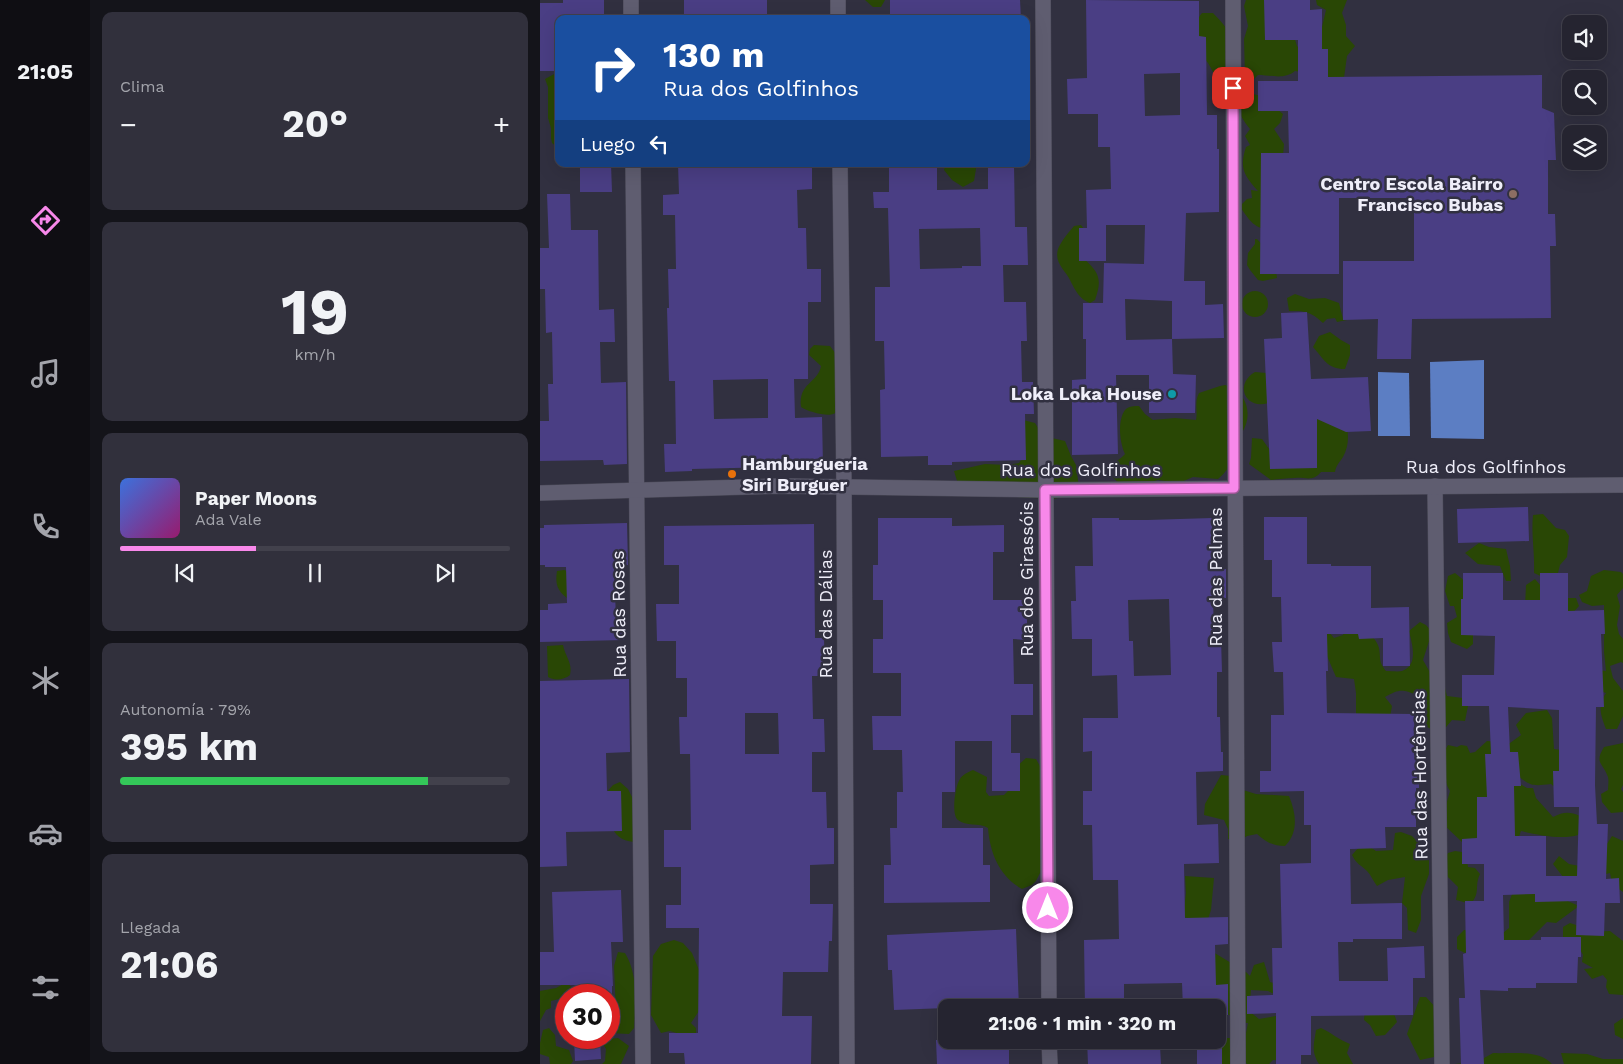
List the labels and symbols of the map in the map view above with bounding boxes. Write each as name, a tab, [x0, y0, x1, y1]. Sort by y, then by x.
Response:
pin	[1212, 67, 1254, 109]
place label: Centro Escola Bairro Francisco Bubas	[1320, 173, 1503, 215]
marker: Centro Escola Bairro Francisco Bubas	[1507, 188, 1519, 200]
place label: Loka Loka House	[1011, 383, 1162, 404]
marker: Loka Loka House	[1166, 388, 1178, 400]
place label: Hamburgueria Siri Burguer	[742, 453, 868, 495]
street label: Rua dos Golfinhos	[1406, 456, 1566, 477]
street label: Rua dos Golfinhos	[1001, 459, 1161, 480]
marker: Hamburgueria Siri Burguer	[726, 468, 738, 480]
street label: Rua dos Girassóis	[1016, 501, 1037, 657]
street label: Rua das Palmas	[1205, 507, 1226, 647]
street label: Rua das Dálias	[815, 549, 836, 679]
street label: Rua das Rosas	[607, 550, 630, 678]
street label: Rua das Hortênsias	[1408, 690, 1431, 860]
position arrow	[1021, 881, 1073, 933]
speed limit sign: 30	[555, 984, 620, 1049]

